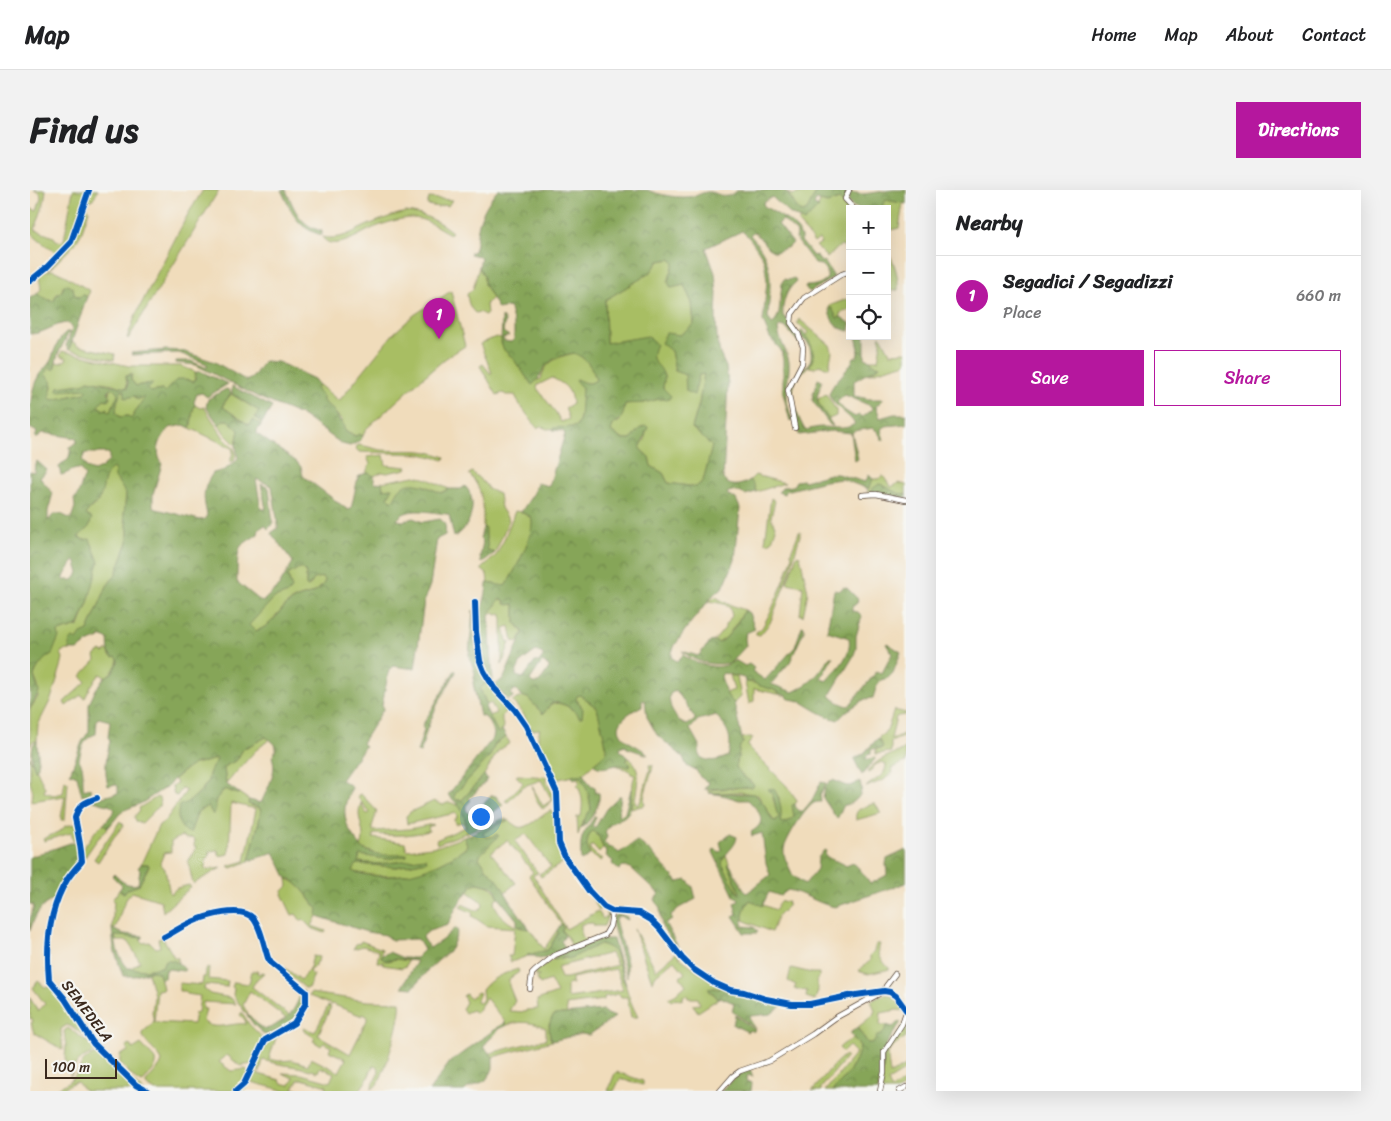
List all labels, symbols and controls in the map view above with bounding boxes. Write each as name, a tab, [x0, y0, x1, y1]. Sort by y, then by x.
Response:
text: Map	[25, 14, 69, 56]
text: Home	[1092, 19, 1137, 51]
text: Map	[1165, 19, 1198, 51]
text: About	[1226, 19, 1274, 51]
text: Contact	[1302, 19, 1366, 51]
text: Find us	[30, 99, 138, 161]
button: Directions	[1236, 102, 1361, 158]
text: Nearby	[956, 204, 1022, 242]
map controls	[846, 205, 891, 340]
button: +	[846, 205, 891, 250]
button: −	[846, 250, 891, 295]
text: Segadici / Segadizzi	[1003, 265, 1173, 298]
text: 1	[969, 281, 975, 310]
text: 660 m	[1296, 281, 1341, 310]
button: locate	[846, 295, 891, 340]
pin: 1	[423, 298, 455, 339]
text: Place	[1003, 298, 1042, 327]
button: Save	[956, 350, 1144, 406]
button: Share	[1154, 350, 1341, 406]
your location	[468, 804, 494, 830]
street label: SEMEDELA	[55, 974, 119, 1048]
text: 100 m	[52, 1055, 90, 1080]
scale bar	[45, 1056, 118, 1079]

